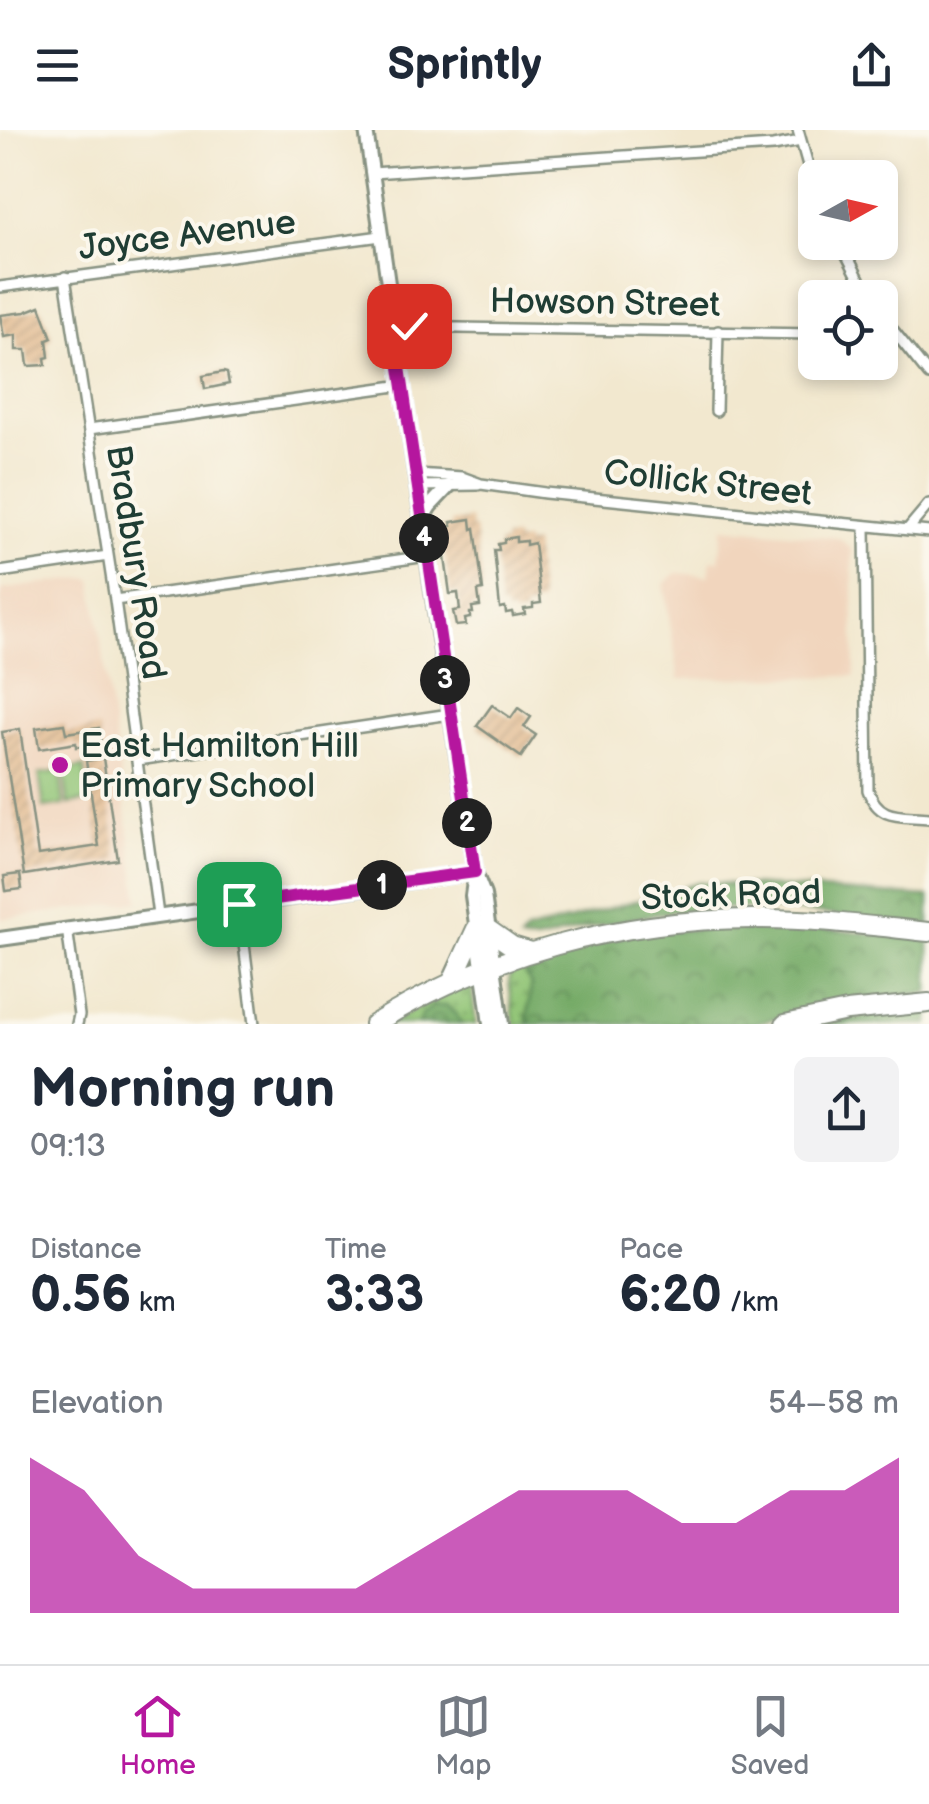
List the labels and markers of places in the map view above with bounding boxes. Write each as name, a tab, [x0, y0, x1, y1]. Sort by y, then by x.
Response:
pin	[367, 284, 452, 369]
pin: 4	[399, 513, 449, 563]
pin: 3	[420, 655, 470, 705]
place label: East Hamilton Hill Primary School	[80, 725, 359, 808]
marker: East Hamilton Hill Primary School	[49, 754, 71, 776]
pin: 2	[442, 798, 492, 848]
pin: 1	[357, 860, 407, 910]
pin	[197, 862, 282, 947]

